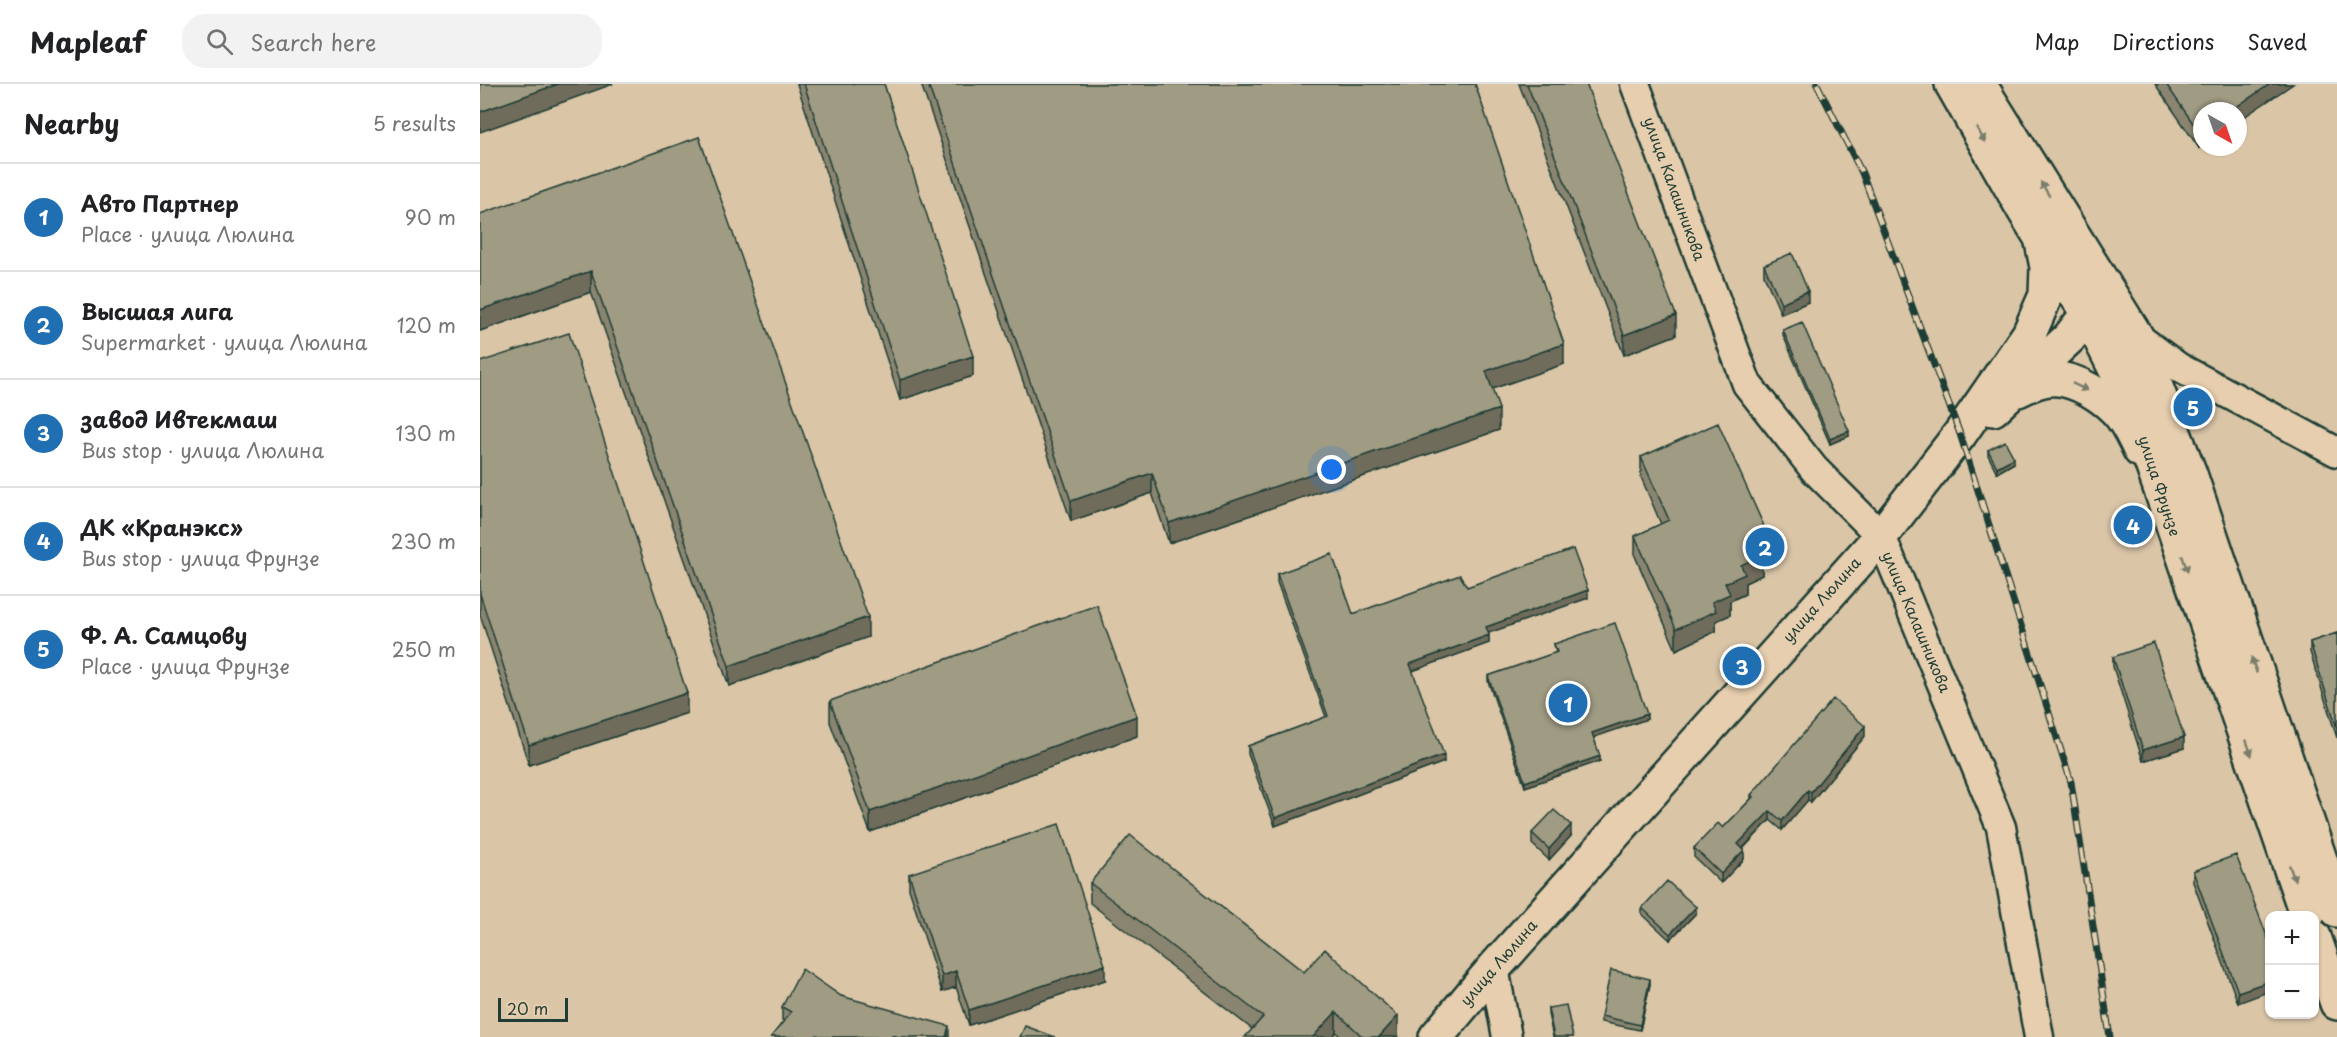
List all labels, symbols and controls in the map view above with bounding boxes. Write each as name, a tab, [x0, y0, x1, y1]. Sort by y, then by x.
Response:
search box	[182, 14, 602, 68]
text: Mapleaf	[30, 20, 146, 63]
icon: search	[203, 25, 236, 58]
text: Search here	[251, 25, 376, 58]
text: Map	[2034, 25, 2079, 57]
text: Directions	[2112, 25, 2214, 57]
text: Saved	[2247, 25, 2307, 57]
north arrow	[2193, 102, 2247, 156]
text: Nearby	[24, 104, 119, 143]
text: 5 results	[373, 108, 456, 138]
street label: улица Калашникова	[1639, 113, 1712, 264]
one-way arrow	[1976, 127, 1986, 144]
one-way arrow	[2039, 181, 2050, 197]
text: Авто Партнер	[81, 186, 239, 219]
text: 1	[39, 202, 48, 232]
text: 90 m	[405, 202, 456, 232]
text: Place · улица Люлина	[81, 219, 294, 249]
text: Высшая лига	[81, 294, 233, 327]
text: 2	[36, 310, 51, 340]
text: 120 m	[397, 310, 456, 340]
text: Supermarket · улица Люлина	[81, 327, 367, 357]
one-way arrow	[2072, 382, 2089, 391]
pin: 5	[2174, 384, 2212, 430]
text: завод Ивтекмаш	[81, 402, 277, 435]
text: 3	[37, 418, 50, 448]
text: 130 m	[396, 418, 456, 448]
street label: улица Фрунзе	[2133, 432, 2187, 539]
text: Bus stop · улица Люлина	[81, 435, 324, 465]
your location	[1317, 455, 1346, 484]
pin: 4	[2114, 502, 2152, 548]
text: ДК «Кранэкс»	[81, 510, 243, 543]
pin: 2	[1746, 524, 1784, 570]
text: 4	[37, 526, 50, 556]
text: 230 m	[391, 526, 456, 556]
text: Bus stop · улица Фрунзе	[81, 543, 319, 573]
street label: улица Калашникова	[1877, 547, 1958, 696]
street label: улица Люлина	[1776, 551, 1866, 647]
one-way arrow	[2181, 555, 2191, 573]
text: Ф. А. Самцову	[81, 618, 247, 651]
text: 5	[37, 634, 50, 664]
text: 250 m	[392, 634, 456, 664]
pin: 3	[1722, 644, 1762, 688]
text: Place · улица Фрунзе	[81, 651, 289, 681]
one-way arrow	[2249, 656, 2258, 674]
pin: 1	[1548, 680, 1588, 726]
one-way arrow	[2245, 739, 2255, 757]
one-way arrow	[2288, 864, 2298, 882]
map controls	[2265, 911, 2319, 1019]
button: +	[2265, 911, 2319, 965]
street label: улица Люлина	[1454, 913, 1542, 1010]
button: −	[2265, 965, 2319, 1019]
scale bar	[498, 995, 568, 1022]
text: 20 m	[507, 996, 548, 1020]

